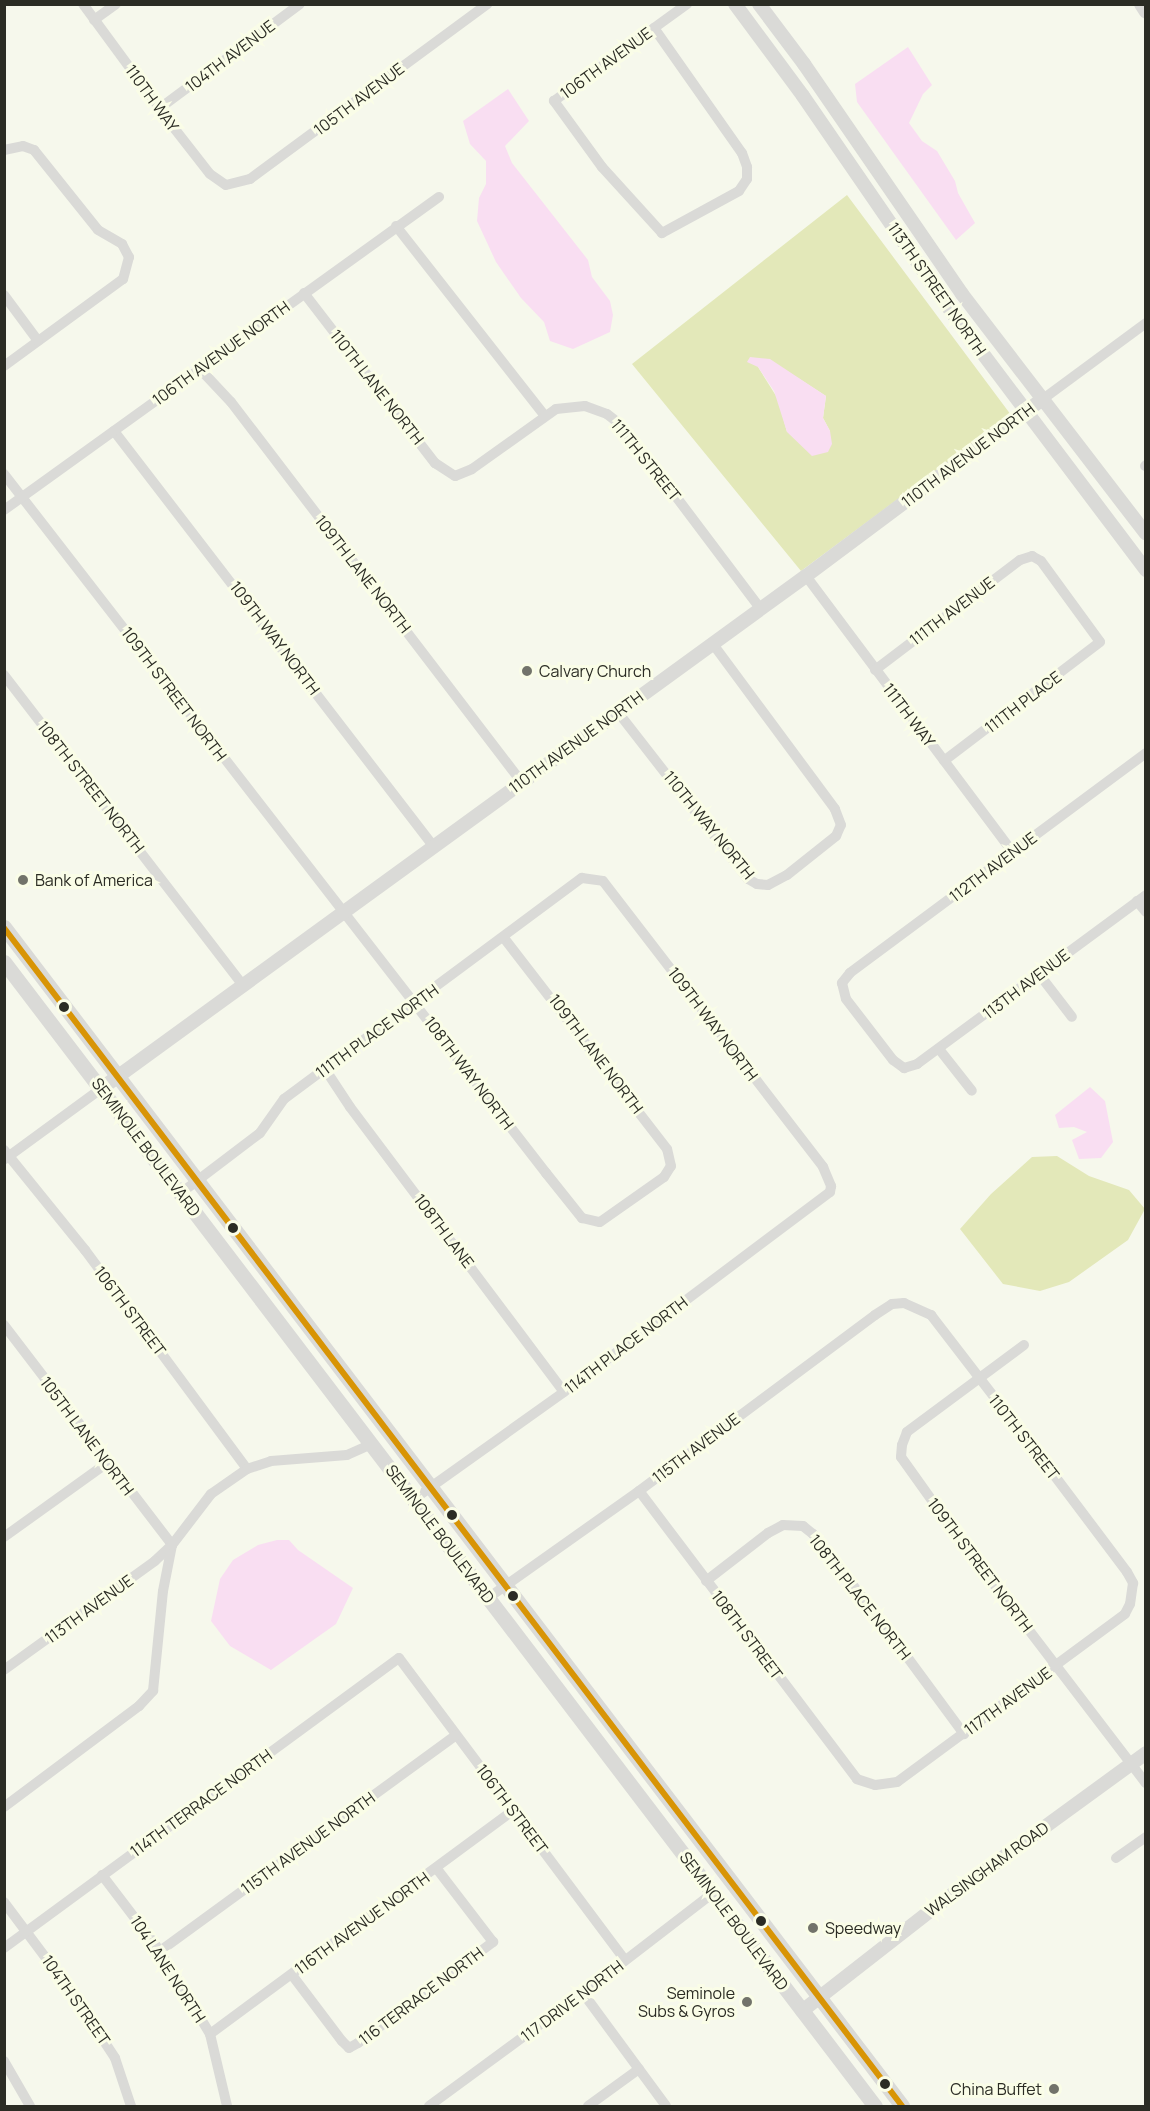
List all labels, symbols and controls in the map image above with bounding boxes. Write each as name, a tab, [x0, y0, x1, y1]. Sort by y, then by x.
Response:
street label: 104TH AVENUE	[181, 16, 279, 96]
street label: 106TH AVENUE	[556, 23, 656, 103]
street label: 105TH AVENUE	[310, 59, 408, 139]
street label: 110TH WAY	[121, 61, 183, 135]
street label: 113TH STREET NORTH	[884, 219, 990, 359]
street label: 106TH AVENUE NORTH	[149, 297, 293, 409]
street label: 110TH LANE NORTH	[326, 326, 428, 448]
street label: 110TH AVENUE NORTH	[898, 399, 1038, 511]
street label: 111TH STREET	[607, 415, 685, 505]
street label: 109TH LANE NORTH	[311, 511, 415, 637]
street label: 111TH AVENUE	[906, 573, 998, 649]
street label: 109TH WAY NORTH	[226, 577, 324, 699]
street label: 109TH STREET NORTH	[117, 623, 231, 765]
place label: Calvary Church	[539, 661, 651, 681]
marker: Calvary Church	[520, 664, 534, 678]
street label: 111TH PLACE	[981, 667, 1065, 737]
street label: 111TH WAY	[879, 680, 939, 750]
street label: 110TH AVENUE NORTH	[505, 687, 647, 797]
street label: 108TH STREET NORTH	[33, 717, 149, 857]
street label: 110TH WAY NORTH	[659, 767, 759, 883]
street label: 112TH AVENUE	[946, 828, 1040, 906]
place label: Bank of America	[35, 870, 153, 890]
marker: Bank of America	[16, 873, 30, 887]
street label: 113TH AVENUE	[979, 945, 1073, 1023]
street label: 109TH WAY NORTH	[664, 963, 762, 1085]
street label: 111TH PLACE NORTH	[312, 980, 442, 1082]
street label: 109TH LANE NORTH	[545, 991, 647, 1117]
unlabelled marker	[58, 1001, 70, 1013]
street label: 108TH WAY NORTH	[420, 1012, 518, 1134]
street label: SEMINOLE BOULEVARD	[88, 1074, 204, 1220]
street label: 108TH LANE	[410, 1190, 478, 1272]
unlabelled marker	[227, 1222, 239, 1234]
street label: 106TH STREET	[90, 1263, 170, 1359]
street label: 114TH PLACE NORTH	[561, 1292, 691, 1398]
street label: 105TH LANE NORTH	[36, 1373, 138, 1499]
street label: 110TH STREET	[985, 1390, 1063, 1484]
street label: 115TH AVENUE	[648, 1409, 744, 1487]
street label: SEMINOLE BOULEVARD	[382, 1461, 498, 1607]
street label: 109TH STREET NORTH	[923, 1494, 1037, 1636]
unlabelled marker	[446, 1509, 458, 1521]
street label: 108TH PLACE NORTH	[805, 1531, 915, 1663]
street label: 113TH AVENUE	[41, 1571, 137, 1647]
street label: 108TH STREET	[707, 1587, 787, 1683]
unlabelled marker	[507, 1590, 519, 1602]
street label: 117TH AVENUE	[961, 1663, 1055, 1739]
street label: 114TH TERRACE NORTH	[127, 1745, 275, 1861]
street label: 106TH STREET	[472, 1761, 552, 1857]
street label: 115TH AVENUE NORTH	[237, 1788, 379, 1898]
street label: WALSINGHAM ROAD	[922, 1818, 1052, 1920]
street label: SEMINOLE BOULEVARD	[676, 1848, 792, 1994]
street label: 116TH AVENUE NORTH	[291, 1868, 433, 1978]
street label: 104 LANE NORTH	[126, 1912, 210, 2026]
unlabelled marker	[755, 1915, 767, 1927]
place label: Speedway	[825, 1918, 901, 1938]
marker: Speedway	[806, 1921, 820, 1935]
street label: 116 TERRACE NORTH	[355, 1943, 487, 2049]
street label: 104TH STREET	[38, 1951, 114, 2049]
street label: 117 DRIVE NORTH	[517, 1956, 627, 2046]
place label: Seminole Subs & Gyros	[638, 1983, 735, 2021]
marker: Seminole Subs & Gyros	[740, 1995, 754, 2009]
unlabelled marker	[879, 2078, 891, 2090]
place label: China Buffet	[950, 2079, 1042, 2099]
marker: China Buffet	[1047, 2082, 1061, 2096]

